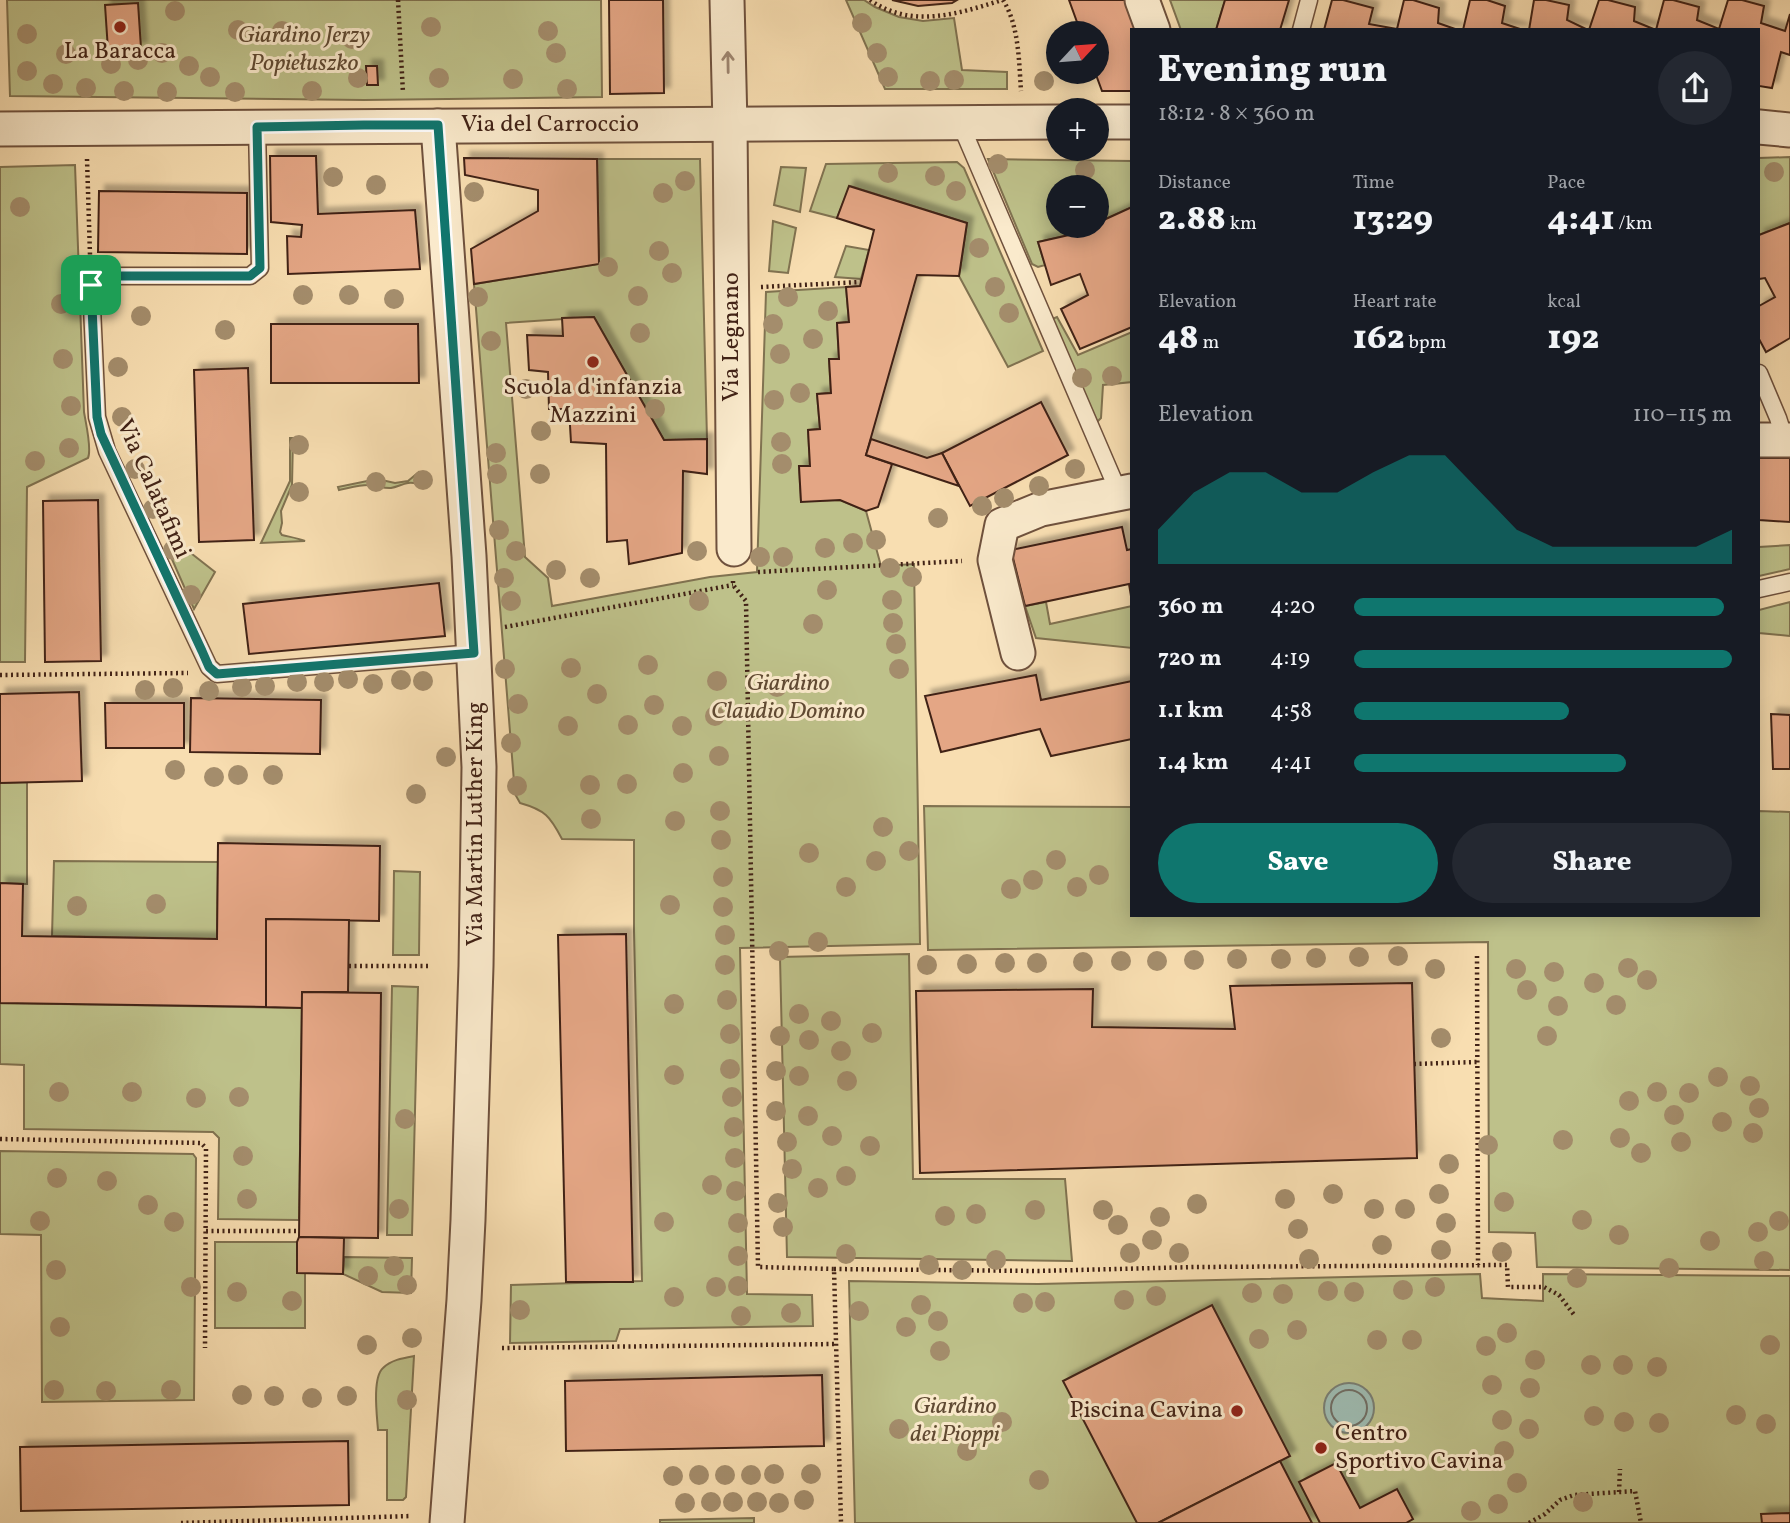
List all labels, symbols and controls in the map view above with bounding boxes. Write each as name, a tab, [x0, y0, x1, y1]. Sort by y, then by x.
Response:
marker: La Baracca	[112, 19, 128, 35]
park label: Giardino Jerzy Popiełuszko	[238, 19, 370, 81]
north arrow	[1046, 21, 1110, 84]
map controls	[1046, 21, 1109, 238]
place label: La Baracca	[64, 35, 176, 69]
text: Evening run	[1158, 45, 1388, 98]
one-way arrow	[722, 51, 735, 74]
button: share	[1658, 51, 1732, 125]
button: +	[1046, 98, 1109, 161]
text: 18:12 · 8 × 360 m	[1158, 98, 1315, 130]
street label: Via del Carroccio	[461, 108, 639, 142]
text: Distance	[1158, 170, 1231, 196]
text: Time	[1353, 170, 1394, 196]
text: Pace	[1547, 170, 1585, 196]
button: −	[1046, 175, 1109, 238]
text: 2.88	[1158, 196, 1226, 244]
text: 13:29	[1353, 196, 1433, 244]
text: 4:41	[1547, 196, 1615, 244]
text: km	[1226, 211, 1257, 237]
text: /km	[1615, 211, 1653, 237]
pin	[61, 255, 121, 315]
icon: arrive	[72, 266, 110, 304]
street label: Via Legnano	[715, 272, 749, 402]
text: Elevation	[1158, 289, 1237, 315]
text: Heart rate	[1353, 289, 1437, 315]
text: kcal	[1547, 289, 1581, 315]
text: 48	[1158, 315, 1199, 363]
text: 162	[1353, 315, 1405, 363]
text: 192	[1547, 315, 1599, 363]
text: m	[1199, 330, 1219, 356]
text: bpm	[1405, 330, 1447, 356]
marker: Scuola d'infanzia Mazzini	[585, 354, 601, 370]
place label: Scuola d'infanzia Mazzini	[503, 371, 683, 433]
text: Elevation	[1158, 399, 1254, 431]
text: 110–115 m	[1633, 399, 1732, 431]
street label: Via Calatafimi	[107, 414, 199, 564]
text: 360 m	[1158, 591, 1223, 623]
text: 4:20	[1270, 591, 1315, 623]
text: 720 m	[1158, 643, 1222, 675]
text: 4:19	[1270, 643, 1310, 675]
park label: Giardino Claudio Domino	[711, 667, 865, 729]
text: 1.1 km	[1158, 695, 1224, 727]
text: 4:58	[1270, 695, 1312, 727]
street label: Via Martin Luther King	[459, 702, 493, 946]
text: 1.4 km	[1158, 747, 1229, 779]
text: 4:41	[1270, 747, 1312, 779]
button: Save	[1158, 823, 1438, 903]
button: Share	[1452, 823, 1732, 903]
park label: Giardino dei Pioppi	[910, 1390, 1001, 1452]
place label: Piscina Cavina	[1069, 1394, 1223, 1428]
marker: Piscina Cavina	[1229, 1403, 1245, 1419]
place label: Centro Sportivo Cavina	[1335, 1417, 1504, 1479]
marker: Centro Sportivo Cavina	[1313, 1440, 1329, 1456]

